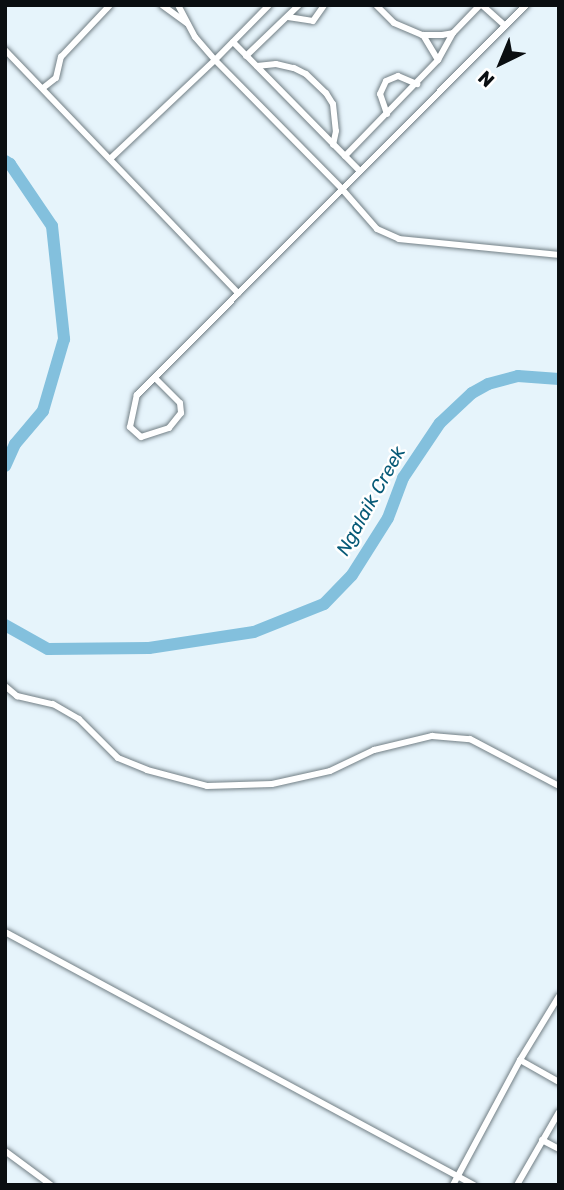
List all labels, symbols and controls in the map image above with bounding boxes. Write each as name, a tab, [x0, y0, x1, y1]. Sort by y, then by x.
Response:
north arrow	[466, 28, 536, 98]
text: N	[474, 66, 499, 92]
water label: Ngalaik Creek	[332, 442, 410, 560]

